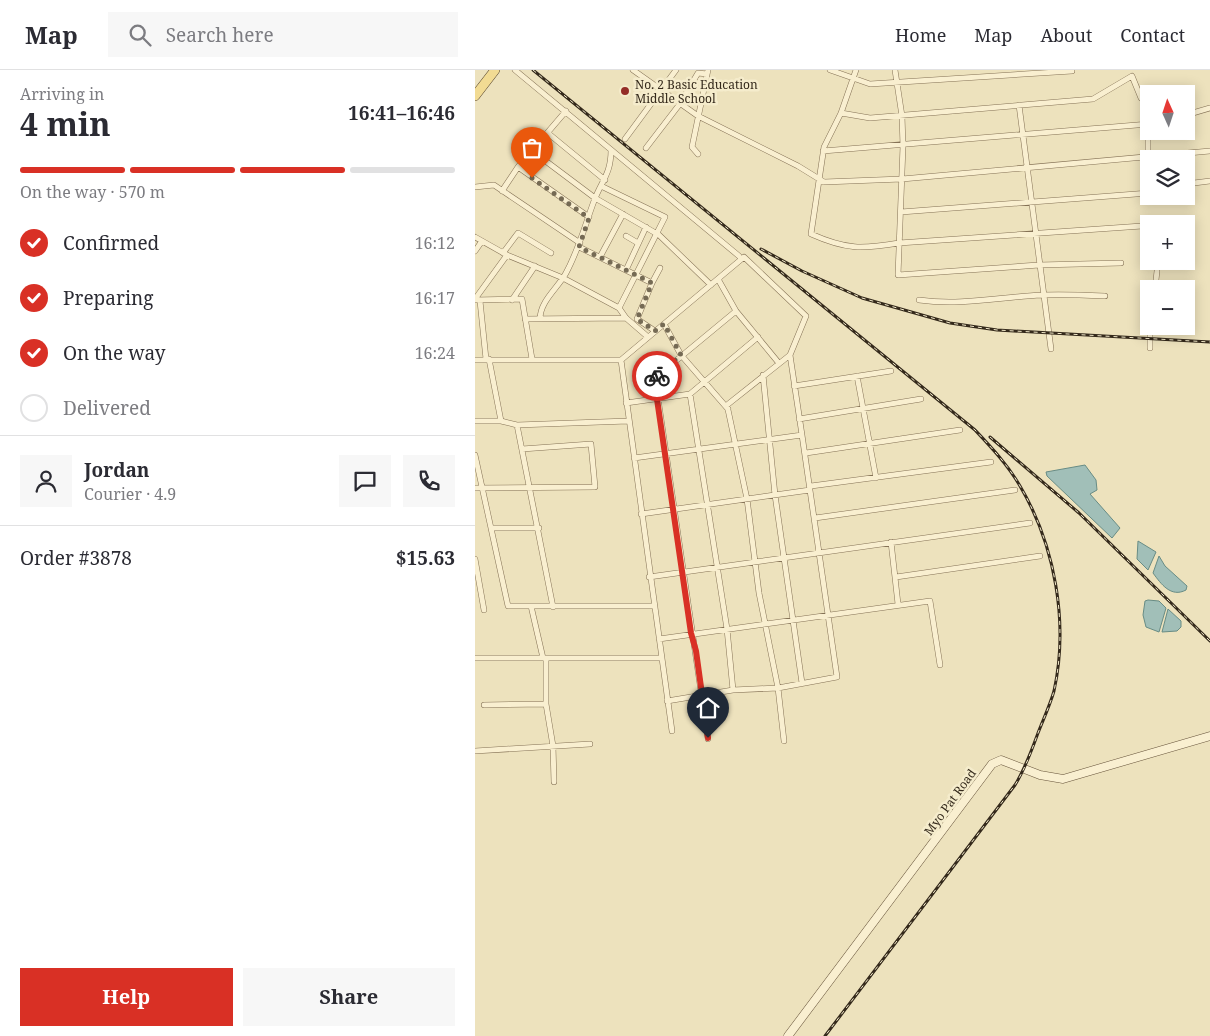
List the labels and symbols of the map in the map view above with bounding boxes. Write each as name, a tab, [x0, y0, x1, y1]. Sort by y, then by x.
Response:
place label: No. 2 Basic Education Middle School	[635, 76, 758, 107]
marker: No. 2 Basic Education Middle School	[619, 85, 631, 97]
north arrow	[1140, 85, 1195, 140]
pin	[511, 127, 553, 178]
courier	[632, 351, 682, 401]
pin	[687, 687, 729, 738]
street label: Myo Pat Road	[920, 765, 980, 839]

